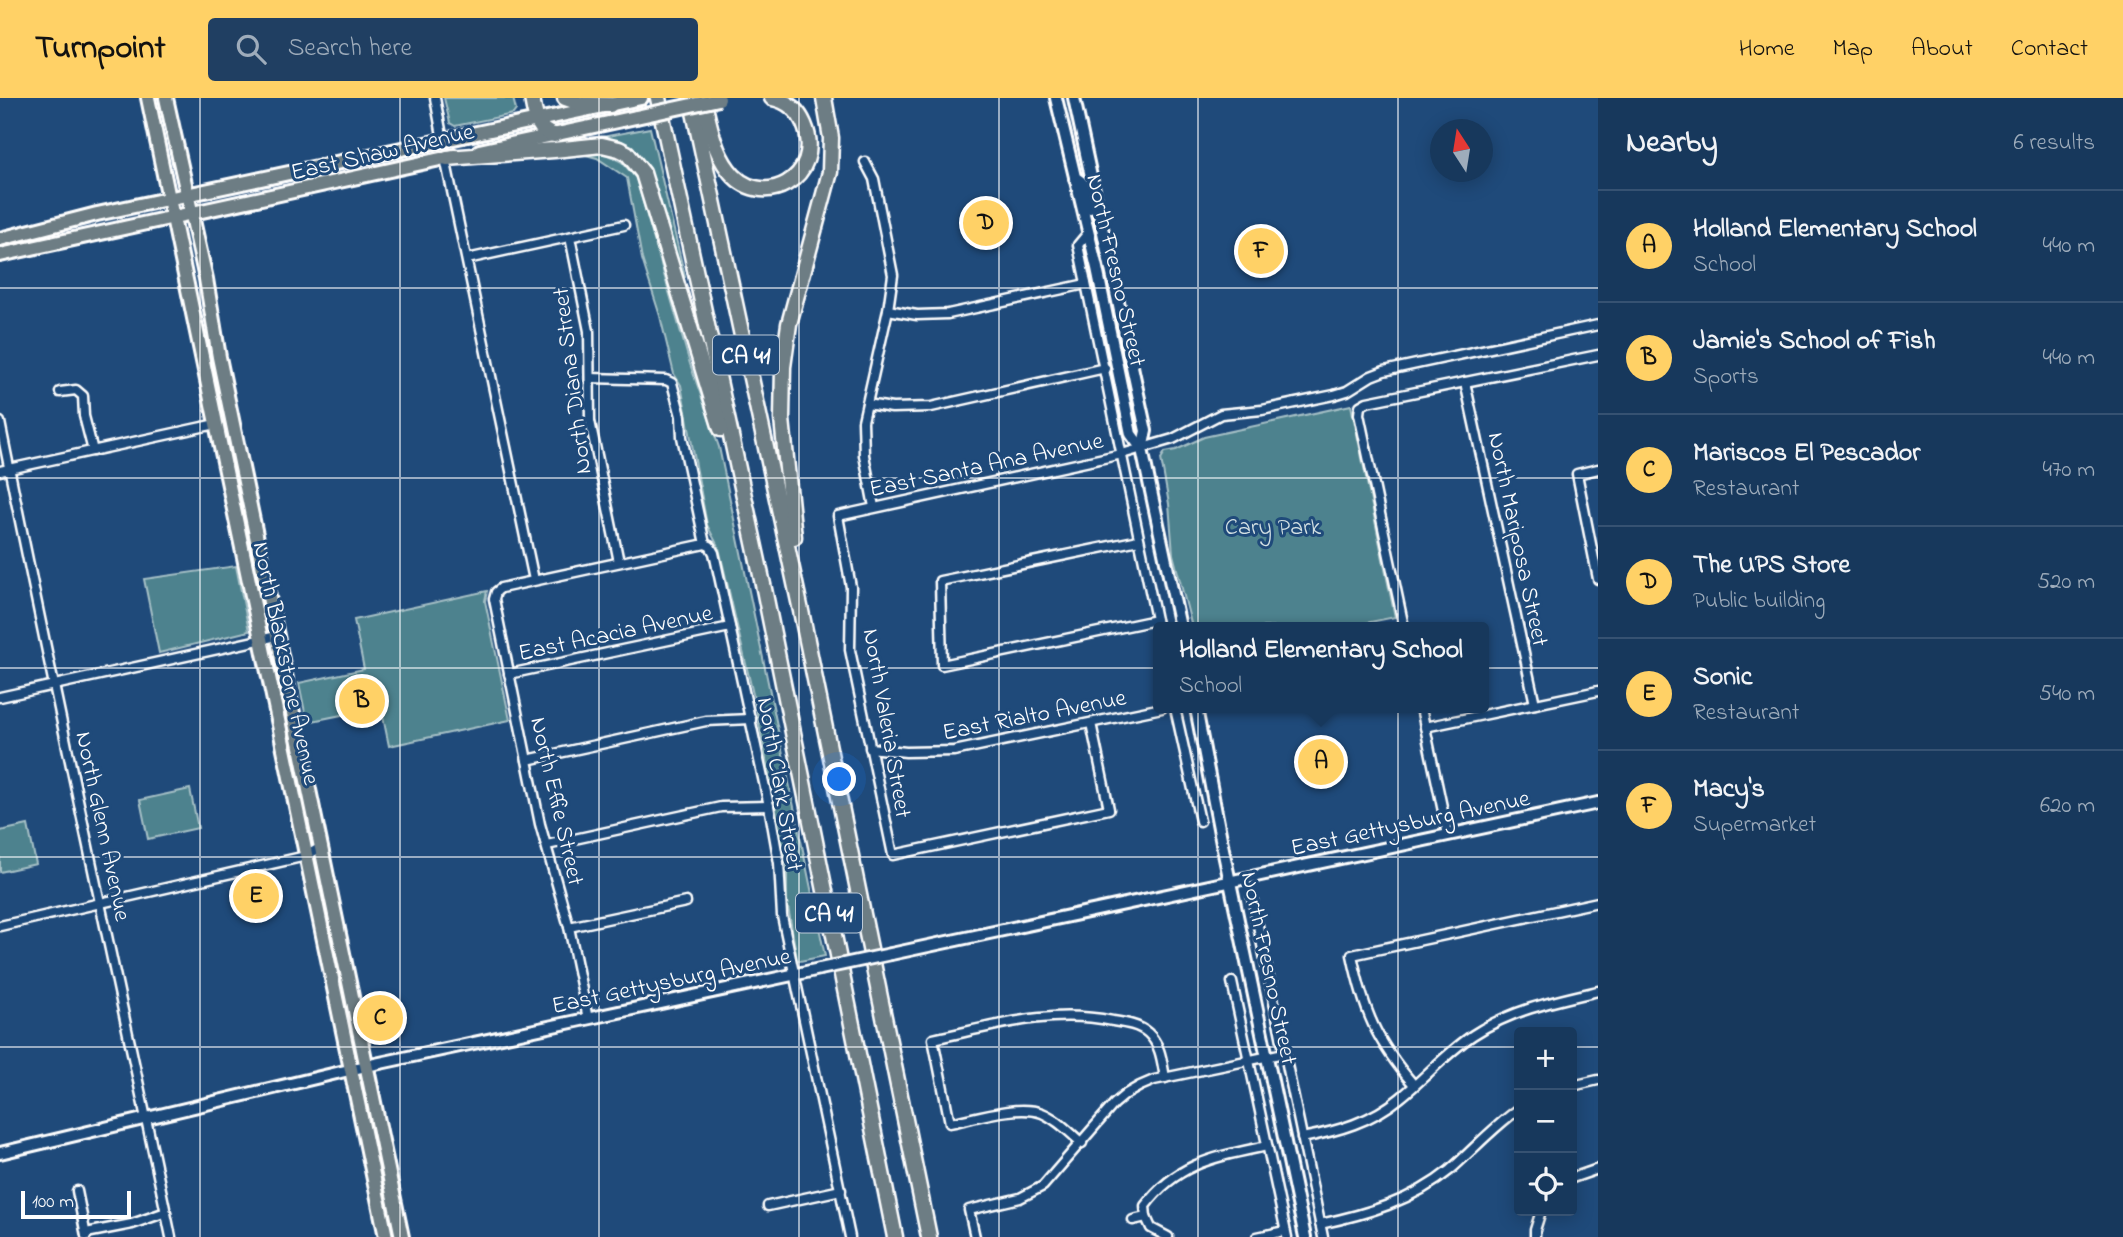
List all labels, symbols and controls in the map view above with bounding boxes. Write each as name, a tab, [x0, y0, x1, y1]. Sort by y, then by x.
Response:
search box	[208, 18, 698, 81]
text: Turnpoint	[35, 25, 166, 73]
icon: search	[232, 30, 270, 68]
text: Search here	[288, 30, 412, 68]
text: Home	[1739, 32, 1795, 67]
text: Map	[1833, 32, 1873, 67]
text: About	[1911, 32, 1973, 67]
text: Contact	[2011, 32, 2088, 67]
street label: East Shaw Avenue	[287, 115, 478, 192]
north arrow	[1430, 119, 1493, 182]
text: Nearby	[1626, 122, 1718, 166]
text: 6 results	[2014, 127, 2095, 160]
street label: North Fresno Street	[1075, 171, 1154, 370]
pin: D	[963, 197, 1009, 249]
text: Holland Elementary School	[1693, 211, 1977, 249]
pin: F	[1238, 225, 1284, 277]
text: A	[1642, 230, 1656, 263]
text: 440 m	[2043, 230, 2095, 263]
text: School	[1693, 249, 1756, 282]
street label: North Diana Street	[545, 285, 602, 476]
text: Jamie's School of Fish	[1693, 323, 1936, 361]
road number: CA 41	[713, 336, 779, 374]
text: B	[1641, 342, 1657, 375]
text: 440 m	[2043, 342, 2095, 375]
text: Sports	[1693, 361, 1759, 394]
street label: East Santa Ana Avenue	[866, 424, 1107, 508]
street label: North Mariposa Street	[1477, 429, 1556, 650]
text: Mariscos El Pescador	[1693, 435, 1920, 473]
text: C	[1643, 454, 1655, 487]
text: 470 m	[2043, 454, 2095, 487]
text: Restaurant	[1693, 473, 1800, 506]
park label: Cary Park	[1225, 511, 1322, 547]
street label: North Blackstone Avenue	[242, 539, 327, 788]
text: The UPS Store	[1693, 547, 1850, 585]
text: D	[1641, 566, 1657, 599]
text: 520 m	[2037, 566, 2095, 599]
text: Public building	[1693, 585, 1825, 618]
street label: East Acacia Avenue	[515, 597, 716, 672]
popup	[1153, 622, 1489, 713]
street label: North Valeria Street	[852, 626, 919, 821]
text: Holland Elementary School	[1179, 632, 1463, 670]
text: Sonic	[1693, 659, 1752, 697]
text: School	[1179, 670, 1242, 703]
pin: B	[339, 675, 385, 727]
text: E	[1642, 678, 1656, 711]
text: 540 m	[2039, 678, 2095, 711]
street label: East Rialto Avenue	[940, 681, 1130, 751]
street label: North Clark Street	[746, 695, 811, 874]
text: Restaurant	[1693, 697, 1800, 730]
street label: North Effie Street	[519, 714, 592, 889]
street label: North Glenn Avenue	[64, 729, 139, 925]
pin: A	[1298, 736, 1344, 788]
your location	[822, 762, 856, 796]
text: Macy's	[1693, 771, 1765, 809]
street label: East Gettysburg Avenue	[1288, 782, 1534, 868]
text: F	[1642, 790, 1656, 823]
text: 620 m	[2040, 790, 2095, 823]
text: Supermarket	[1693, 809, 1816, 842]
street label: North Fresno Street	[1230, 869, 1305, 1068]
pin: E	[233, 870, 279, 922]
road number: CA 41	[796, 894, 862, 932]
street label: East Gettysburg Avenue	[549, 940, 795, 1026]
pin: C	[357, 992, 403, 1044]
map controls	[1514, 1027, 1577, 1216]
button: +	[1514, 1027, 1577, 1090]
button: −	[1514, 1090, 1577, 1153]
button: locate	[1514, 1153, 1577, 1216]
scale bar	[21, 1188, 131, 1220]
text: 100 m	[32, 1189, 74, 1216]

